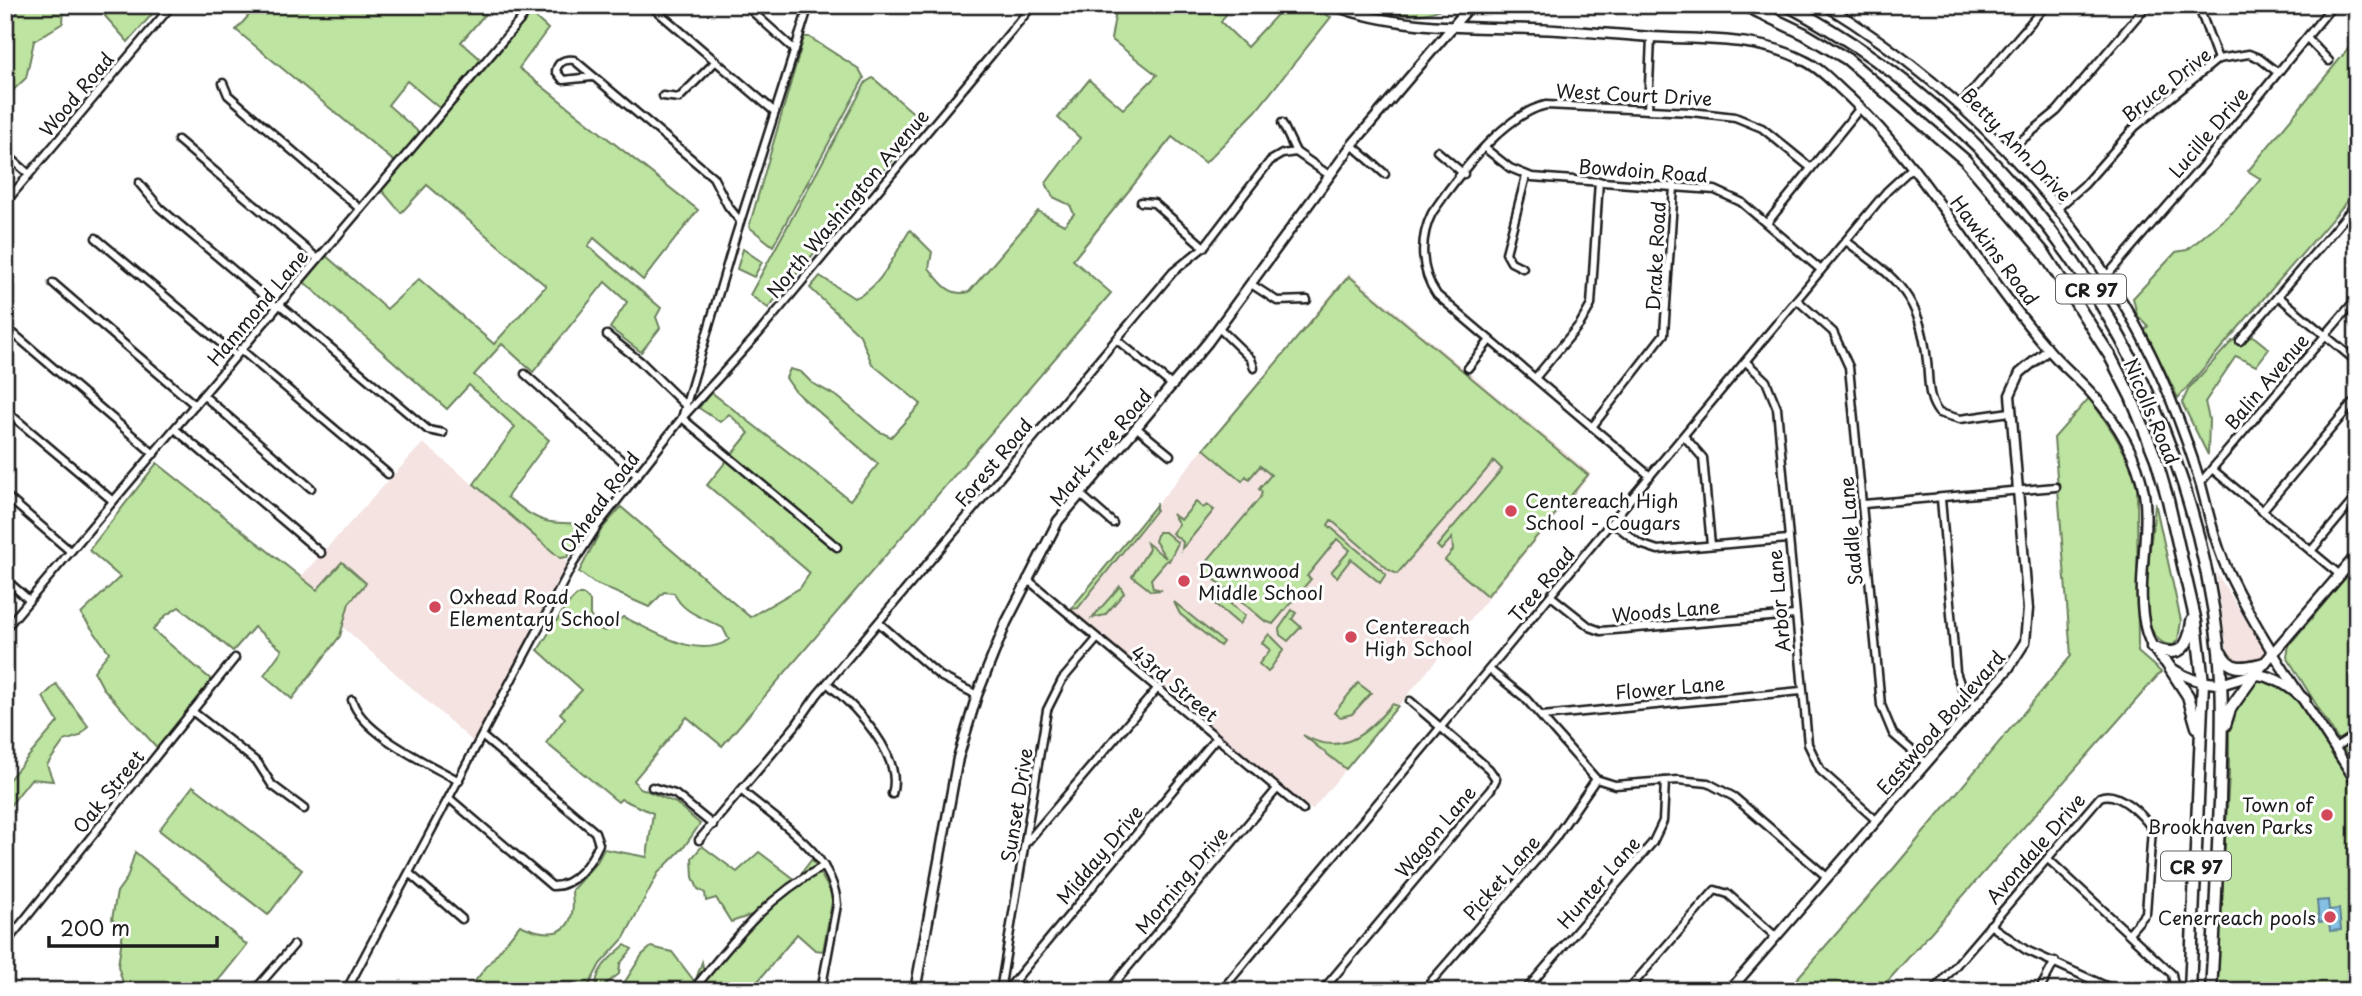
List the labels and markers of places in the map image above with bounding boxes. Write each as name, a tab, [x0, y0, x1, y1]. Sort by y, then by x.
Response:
place label: Centereach High School - Cougars	[1525, 486, 1681, 536]
marker: Centereach High School - Cougars	[1503, 503, 1519, 519]
place label: Dawnwood Middle School	[1198, 556, 1323, 606]
marker: Dawnwood Middle School	[1176, 573, 1192, 589]
place label: Oxhead Road Elementary School	[449, 582, 620, 632]
marker: Oxhead Road Elementary School	[427, 599, 443, 615]
place label: Centereach High School	[1365, 612, 1472, 662]
marker: Centereach High School	[1343, 629, 1359, 645]
place label: Town of Brookhaven Parks	[2147, 790, 2314, 840]
marker: Town of Brookhaven Parks	[2319, 807, 2335, 823]
place label: Cenerreach pools	[2158, 903, 2316, 931]
marker: Cenerreach pools	[2322, 909, 2338, 925]

